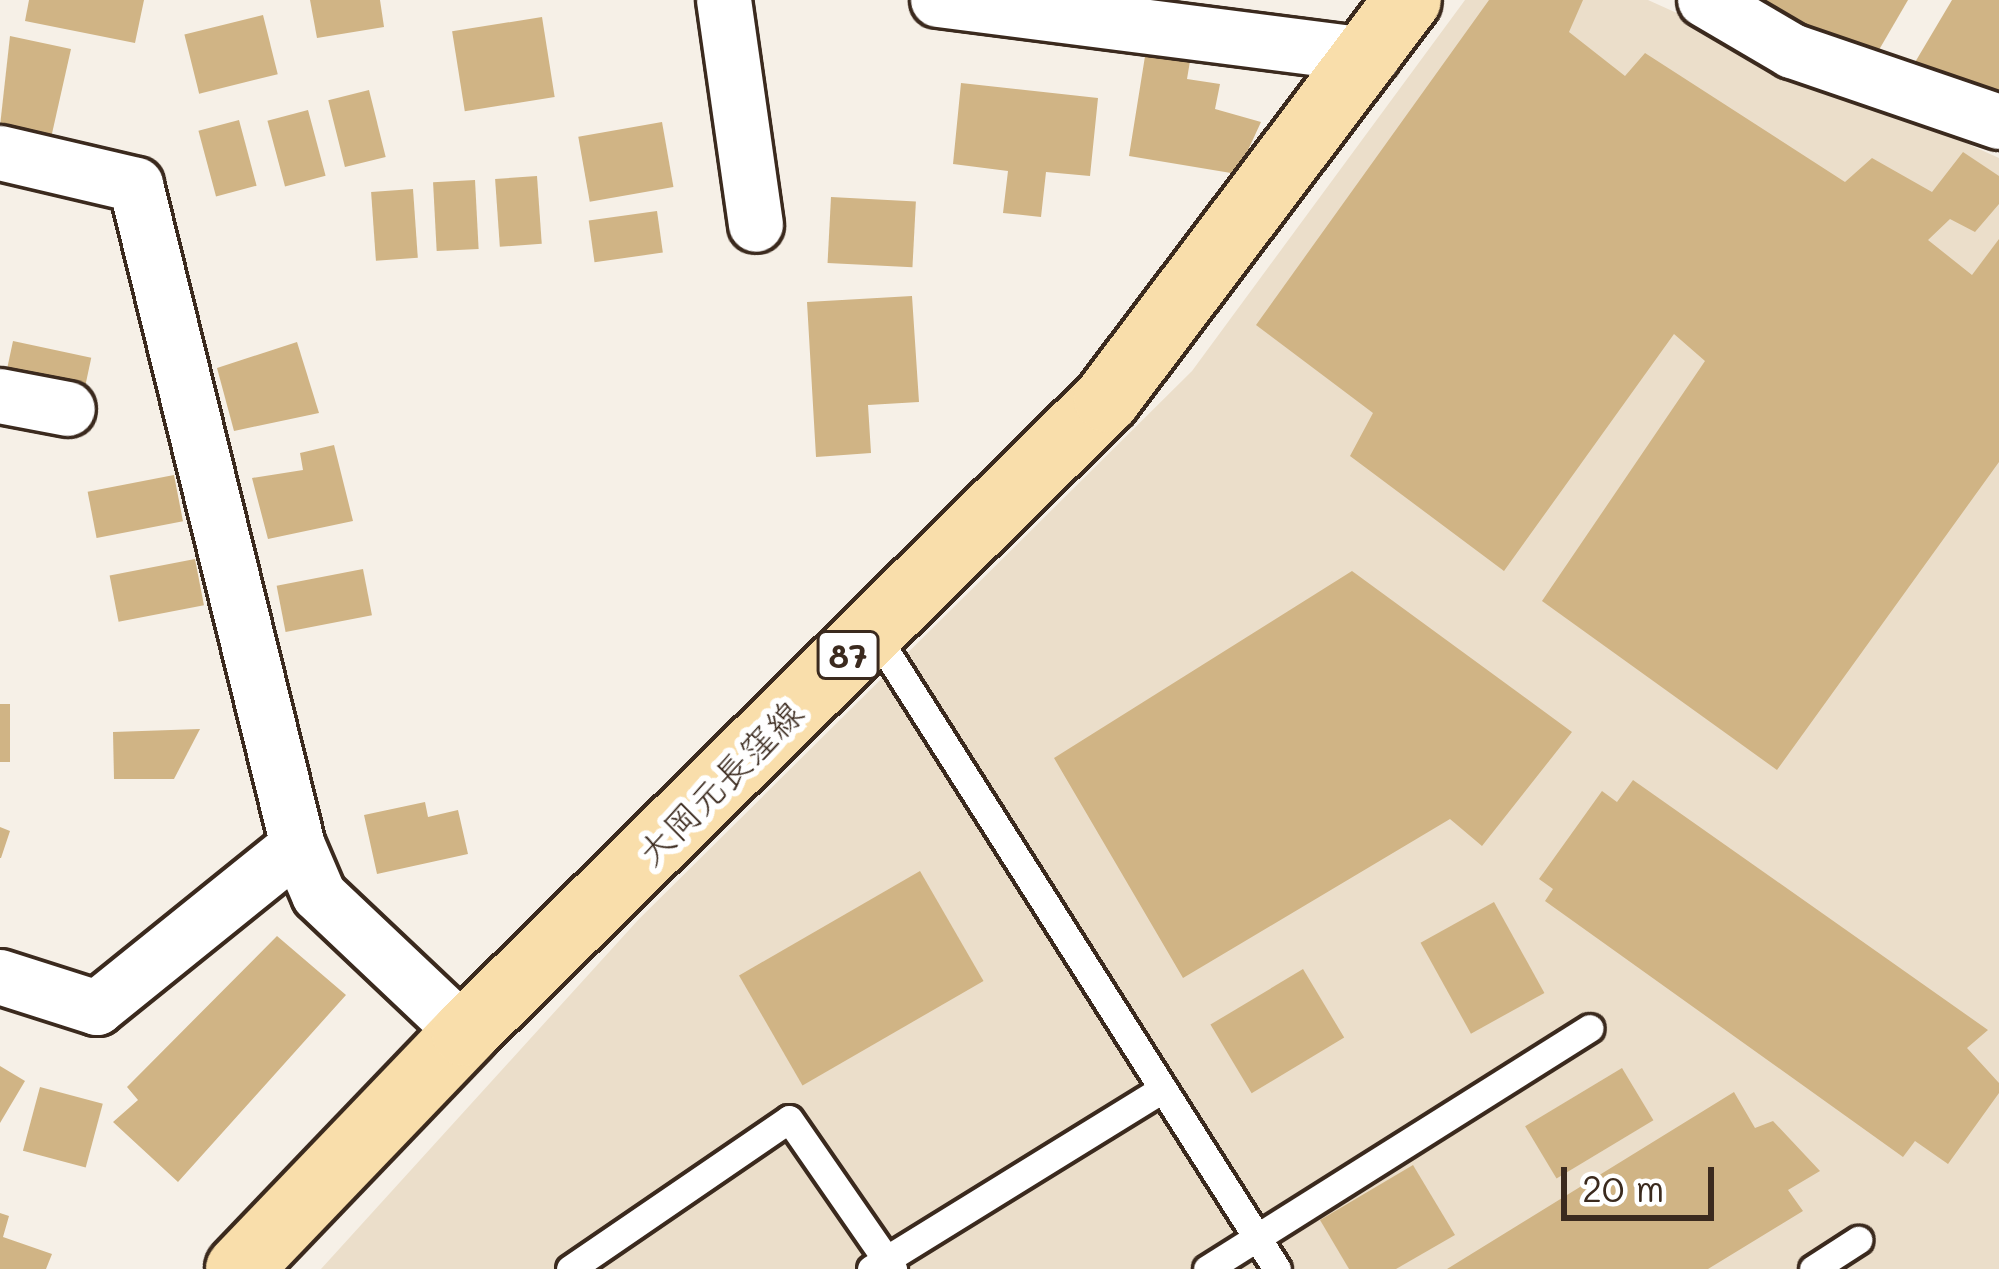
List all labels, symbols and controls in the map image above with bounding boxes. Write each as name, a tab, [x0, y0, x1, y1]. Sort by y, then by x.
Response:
road number: 87	[815, 628, 881, 682]
street label: 大岡元長窪線	[627, 690, 811, 874]
scale bar	[1567, 1143, 1720, 1217]
text: 20 m	[1582, 1164, 1664, 1211]

